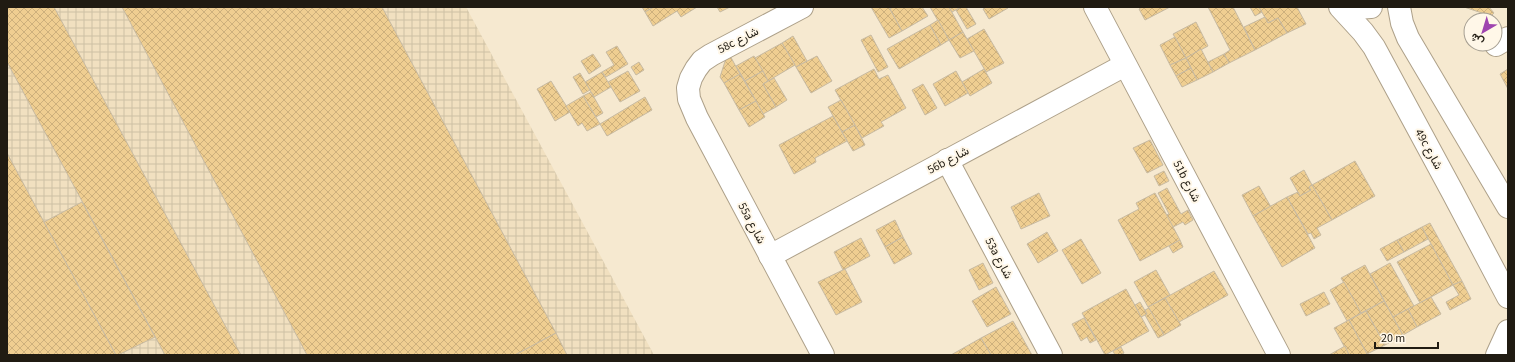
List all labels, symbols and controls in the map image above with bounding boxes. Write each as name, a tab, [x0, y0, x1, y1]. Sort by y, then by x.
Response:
north arrow	[1463, 12, 1503, 52]
street label: 58c شارع	[715, 23, 762, 58]
text: ش	[1467, 30, 1487, 49]
street label: 49c شارع	[1410, 126, 1447, 173]
street label: 56b شارع	[924, 142, 972, 179]
street label: 51b شارع	[1168, 157, 1205, 205]
street label: 55a شارع	[734, 200, 770, 247]
street label: 53a شارع	[981, 235, 1017, 282]
scale bar	[1375, 324, 1438, 350]
text: 20 m	[1381, 330, 1405, 347]

